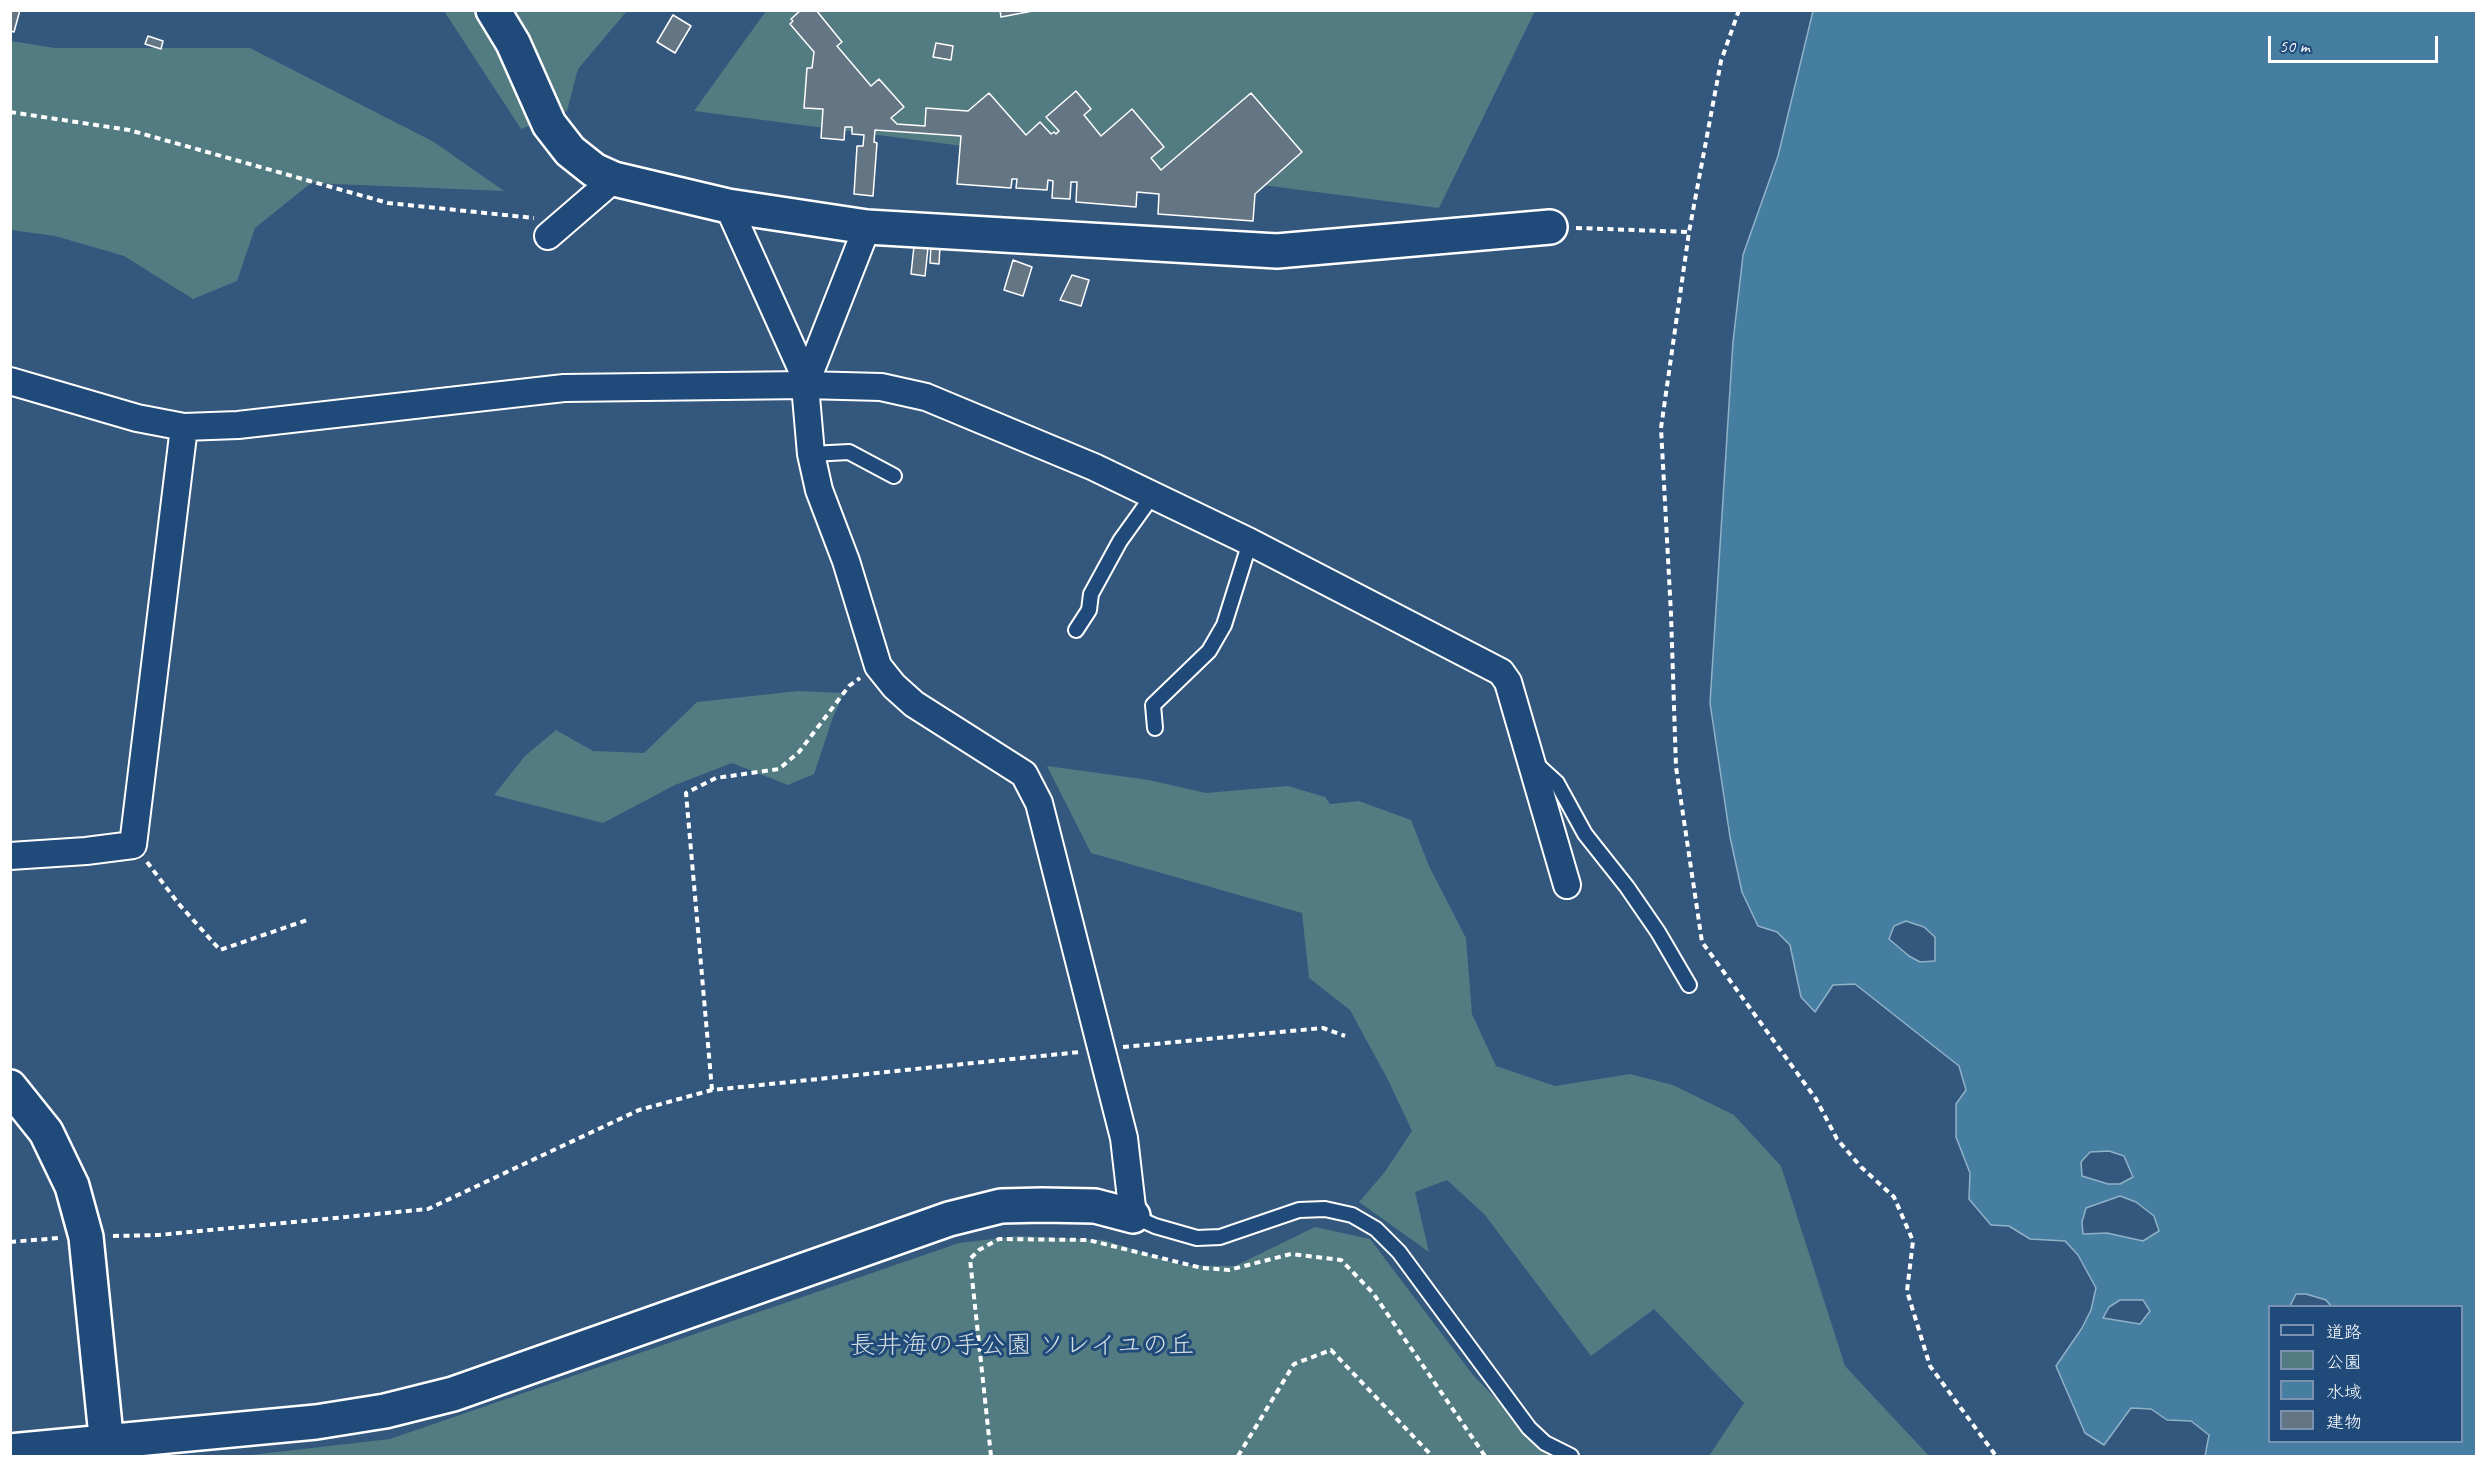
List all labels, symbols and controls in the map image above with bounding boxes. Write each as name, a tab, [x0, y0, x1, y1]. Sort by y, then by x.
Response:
scale bar	[2271, 24, 2440, 62]
text: 50 m	[2279, 35, 2310, 57]
legend	[2268, 1305, 2463, 1443]
text: 道路	[2326, 1321, 2362, 1343]
park label: 長井海の手公園 ソレイユの丘	[850, 1330, 1194, 1362]
text: 公園	[2326, 1351, 2362, 1373]
text: 水域	[2326, 1381, 2362, 1403]
text: 建物	[2326, 1411, 2362, 1433]

